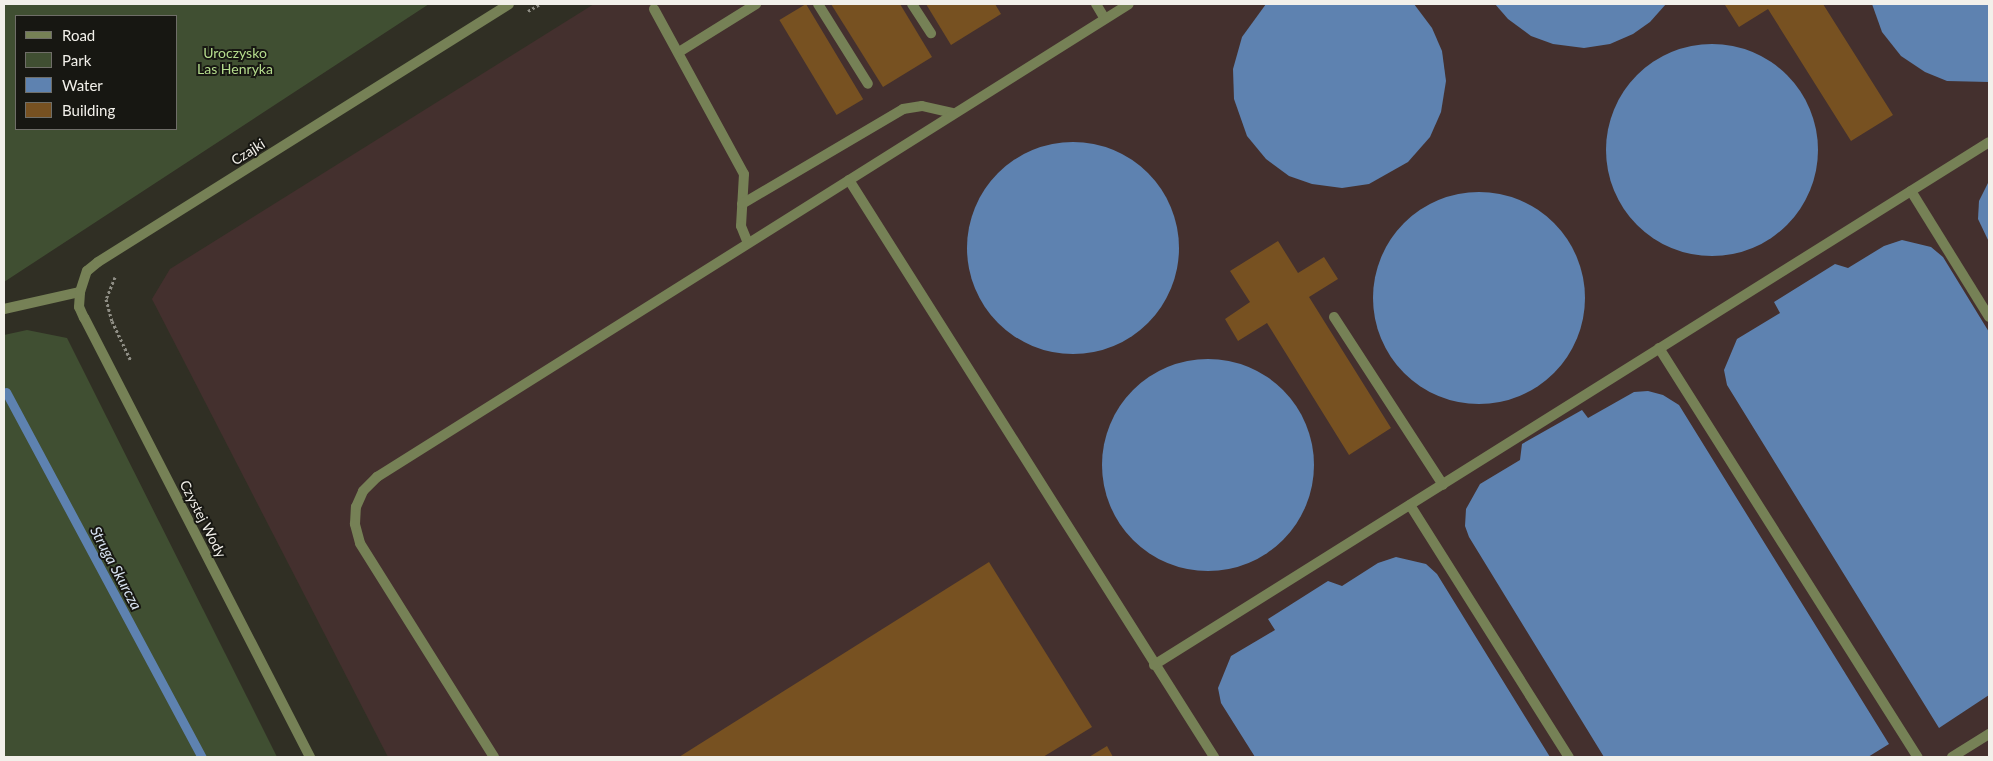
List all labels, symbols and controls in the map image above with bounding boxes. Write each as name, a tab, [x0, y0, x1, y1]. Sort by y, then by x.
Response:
legend	[15, 15, 178, 130]
text: Road	[62, 26, 95, 44]
park label: Uroczysko Las Henryka	[197, 45, 273, 78]
text: Park	[62, 51, 91, 69]
text: Water	[62, 76, 103, 94]
text: Building	[62, 101, 115, 119]
street label: Czajki	[228, 135, 268, 169]
street label: Czystej Wody	[176, 477, 230, 561]
water label: Struga Skurcza	[86, 523, 146, 613]

